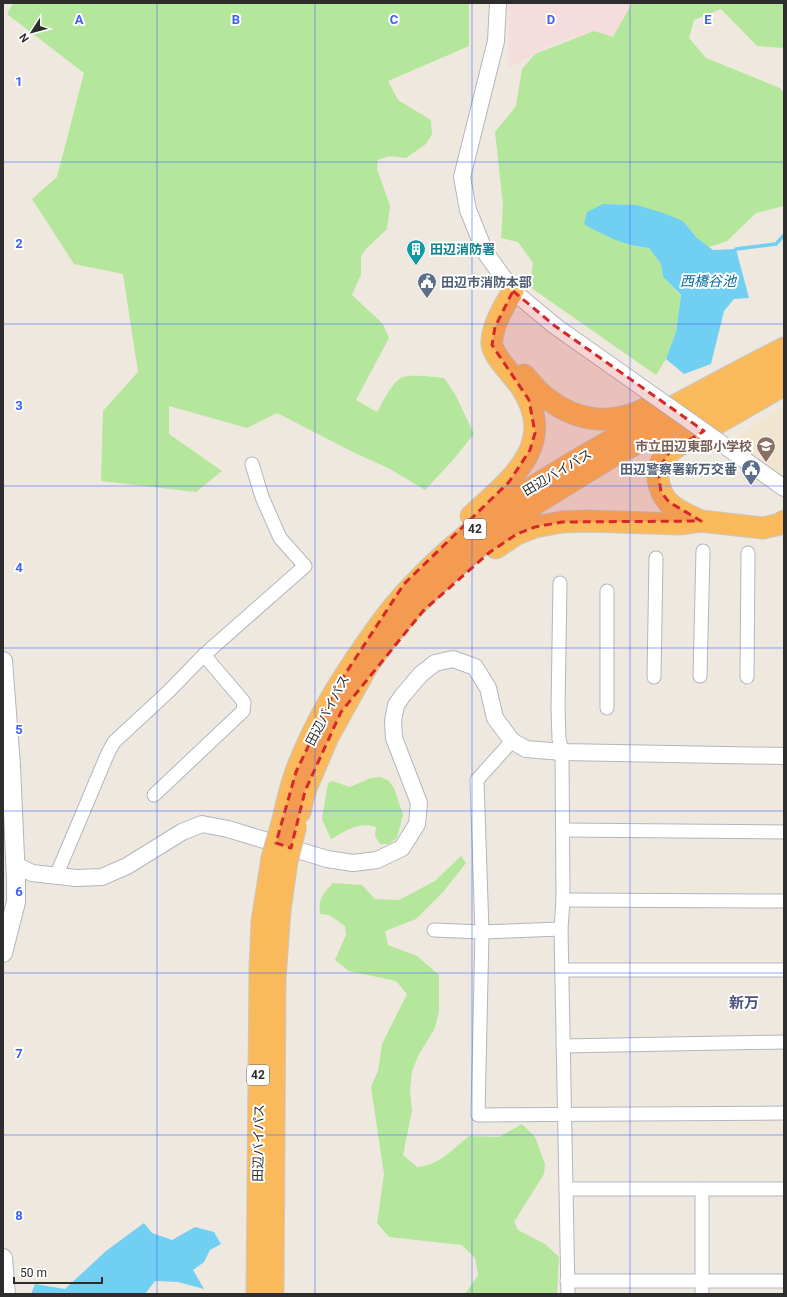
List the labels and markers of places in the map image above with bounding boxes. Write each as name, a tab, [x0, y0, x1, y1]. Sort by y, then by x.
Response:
building icon: 田辺消防署	[405, 238, 427, 266]
place label: 田辺消防署	[430, 242, 495, 257]
public building icon: 田辺市消防本部	[416, 271, 438, 299]
place label: 田辺市消防本部	[441, 275, 532, 290]
school or university icon: 市立田辺東部小学校	[755, 435, 777, 463]
place label: 市立田辺東部小学校	[635, 439, 752, 454]
public building icon: 田辺警察署新万交番	[740, 458, 762, 486]
place label: 田辺警察署新万交番	[620, 462, 737, 477]

